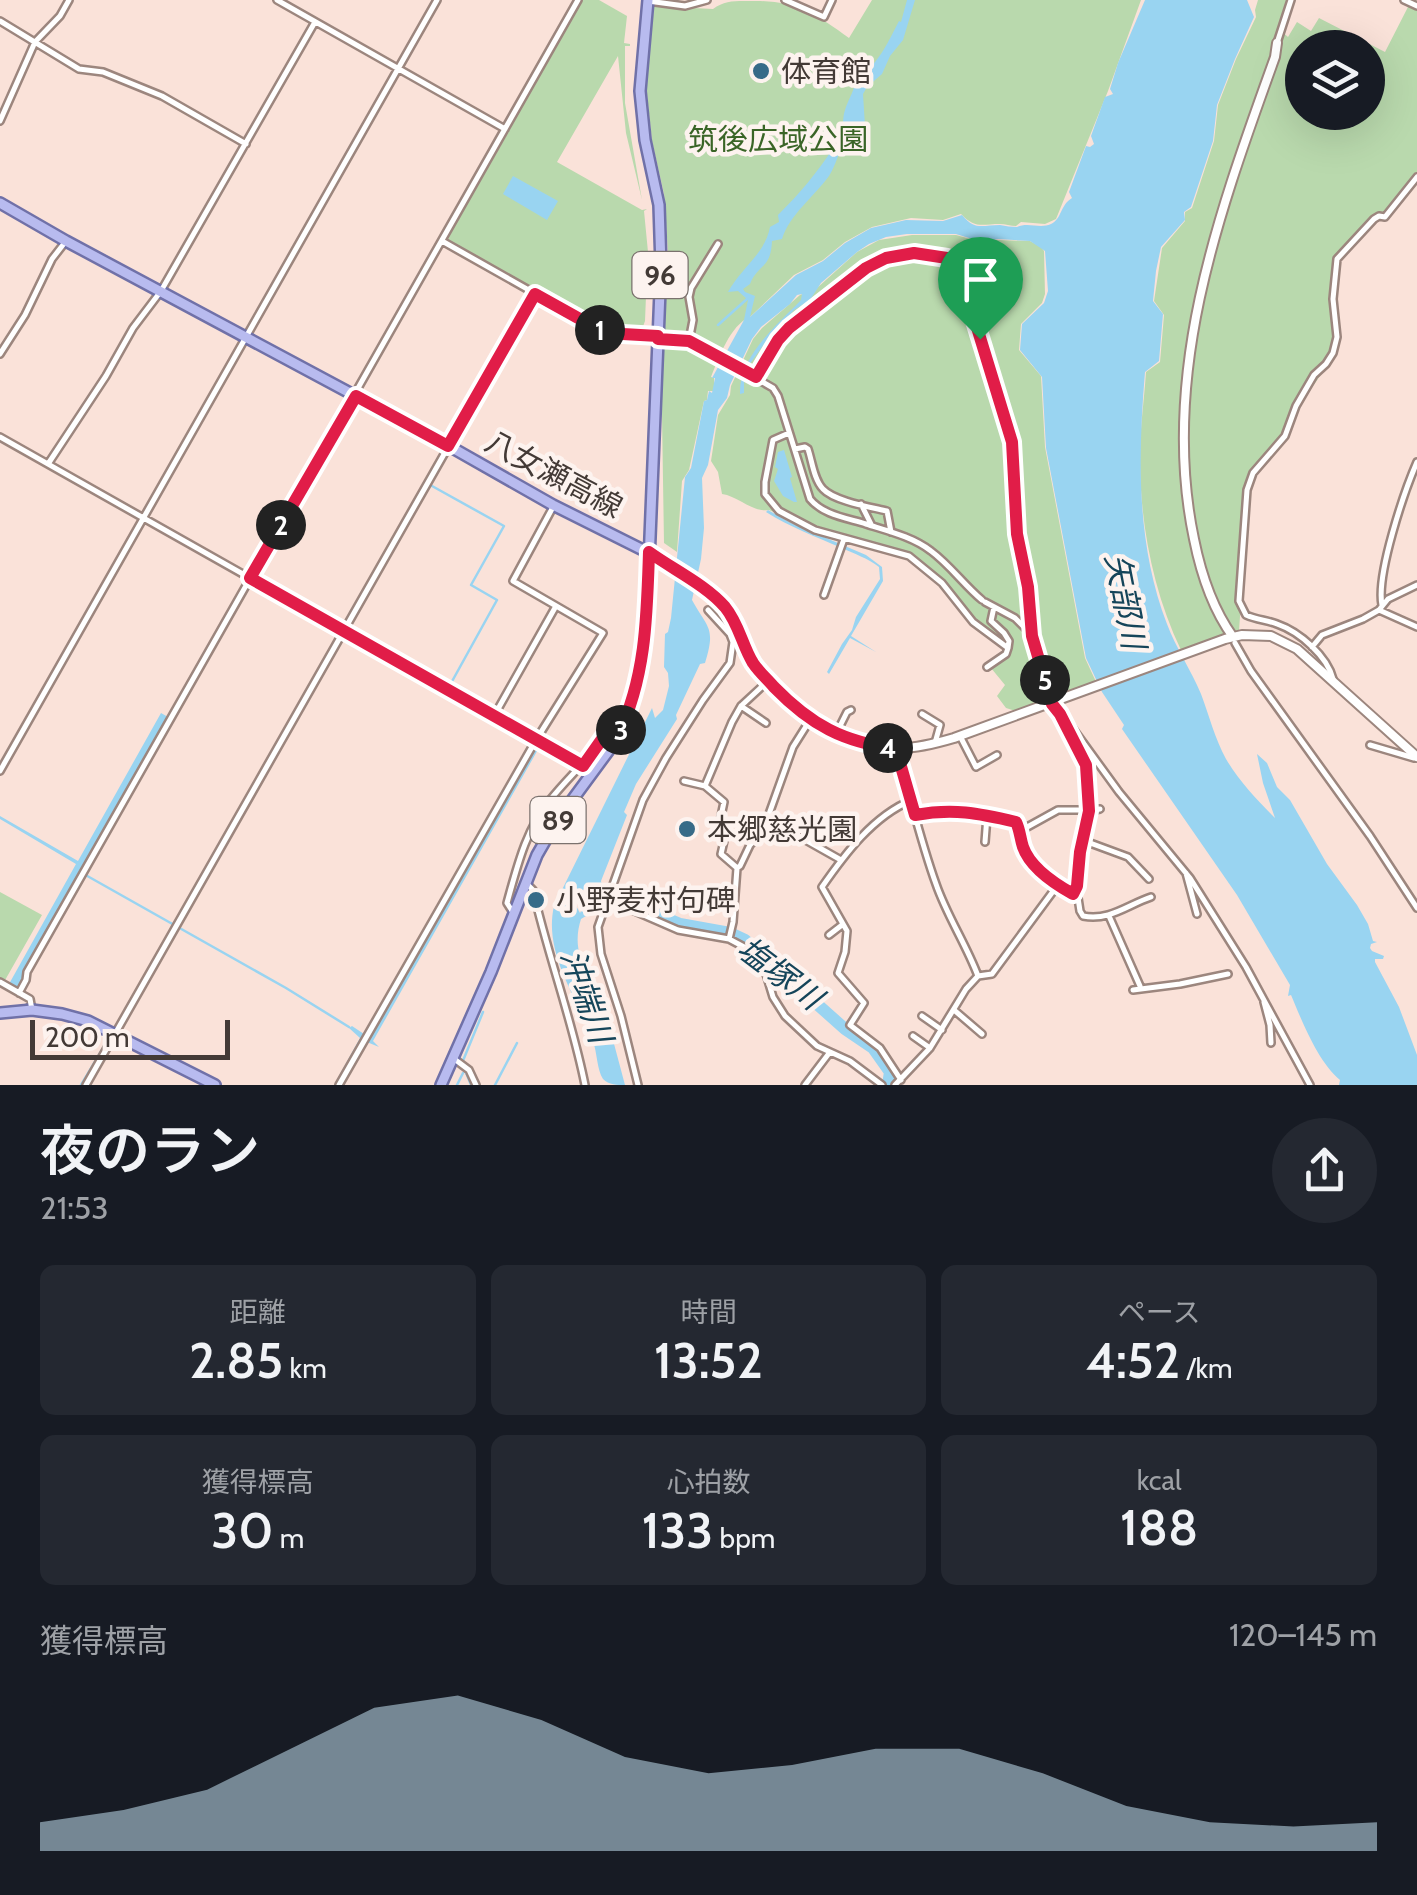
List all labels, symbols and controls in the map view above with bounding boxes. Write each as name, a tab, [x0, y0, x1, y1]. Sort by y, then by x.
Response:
map controls	[1285, 30, 1385, 130]
button: layers	[1285, 30, 1385, 130]
place label: 体育館	[781, 53, 871, 90]
marker: 体育館	[750, 60, 772, 82]
park label: 筑後広域公園	[688, 121, 868, 158]
pin	[938, 237, 1023, 340]
road number: 96	[632, 252, 688, 298]
icon: arrive	[953, 252, 1008, 307]
pin: 1	[575, 305, 625, 355]
text: 1	[595, 313, 605, 347]
street label: 八女瀬高線	[479, 422, 629, 526]
pin: 2	[256, 500, 306, 550]
text: 2	[274, 508, 288, 542]
water label: 矢部川	[1098, 550, 1155, 655]
pin: 5	[1020, 655, 1070, 705]
text: 5	[1037, 663, 1053, 697]
pin: 3	[596, 705, 646, 755]
text: 3	[613, 713, 629, 747]
pin: 4	[863, 723, 913, 773]
text: 4	[879, 731, 897, 765]
road number: 89	[530, 797, 586, 843]
place label: 本郷慈光園	[707, 811, 857, 848]
marker: 本郷慈光園	[676, 818, 698, 840]
place label: 小野麦村句碑	[556, 882, 736, 919]
marker: 小野麦村句碑	[525, 889, 547, 911]
water label: 塩塚川	[730, 929, 832, 1019]
water label: 沖端川	[553, 944, 622, 1051]
scale bar	[30, 1015, 230, 1060]
text: 200 m	[45, 1020, 130, 1054]
text: 夜のラン	[40, 1117, 260, 1184]
button: share	[1272, 1118, 1377, 1223]
text: 21:53	[40, 1188, 108, 1227]
text: 距離	[230, 1295, 286, 1329]
text: 時間	[680, 1295, 737, 1329]
text: ペース	[1118, 1295, 1200, 1329]
text: 2.85	[189, 1330, 283, 1391]
text: 13:52	[654, 1330, 763, 1391]
text: 4:52	[1086, 1330, 1180, 1391]
text: km	[283, 1351, 327, 1385]
text: /km	[1180, 1351, 1233, 1385]
text: kcal	[1137, 1463, 1182, 1497]
text: 獲得標高	[202, 1465, 314, 1499]
text: 心拍数	[666, 1465, 751, 1499]
text: 188	[1120, 1497, 1198, 1558]
text: 30	[211, 1500, 273, 1561]
text: 133	[642, 1500, 713, 1561]
text: m	[273, 1521, 304, 1555]
text: bpm	[713, 1521, 775, 1555]
text: 120–145 m	[1229, 1615, 1377, 1654]
text: 獲得標高	[40, 1621, 168, 1660]

